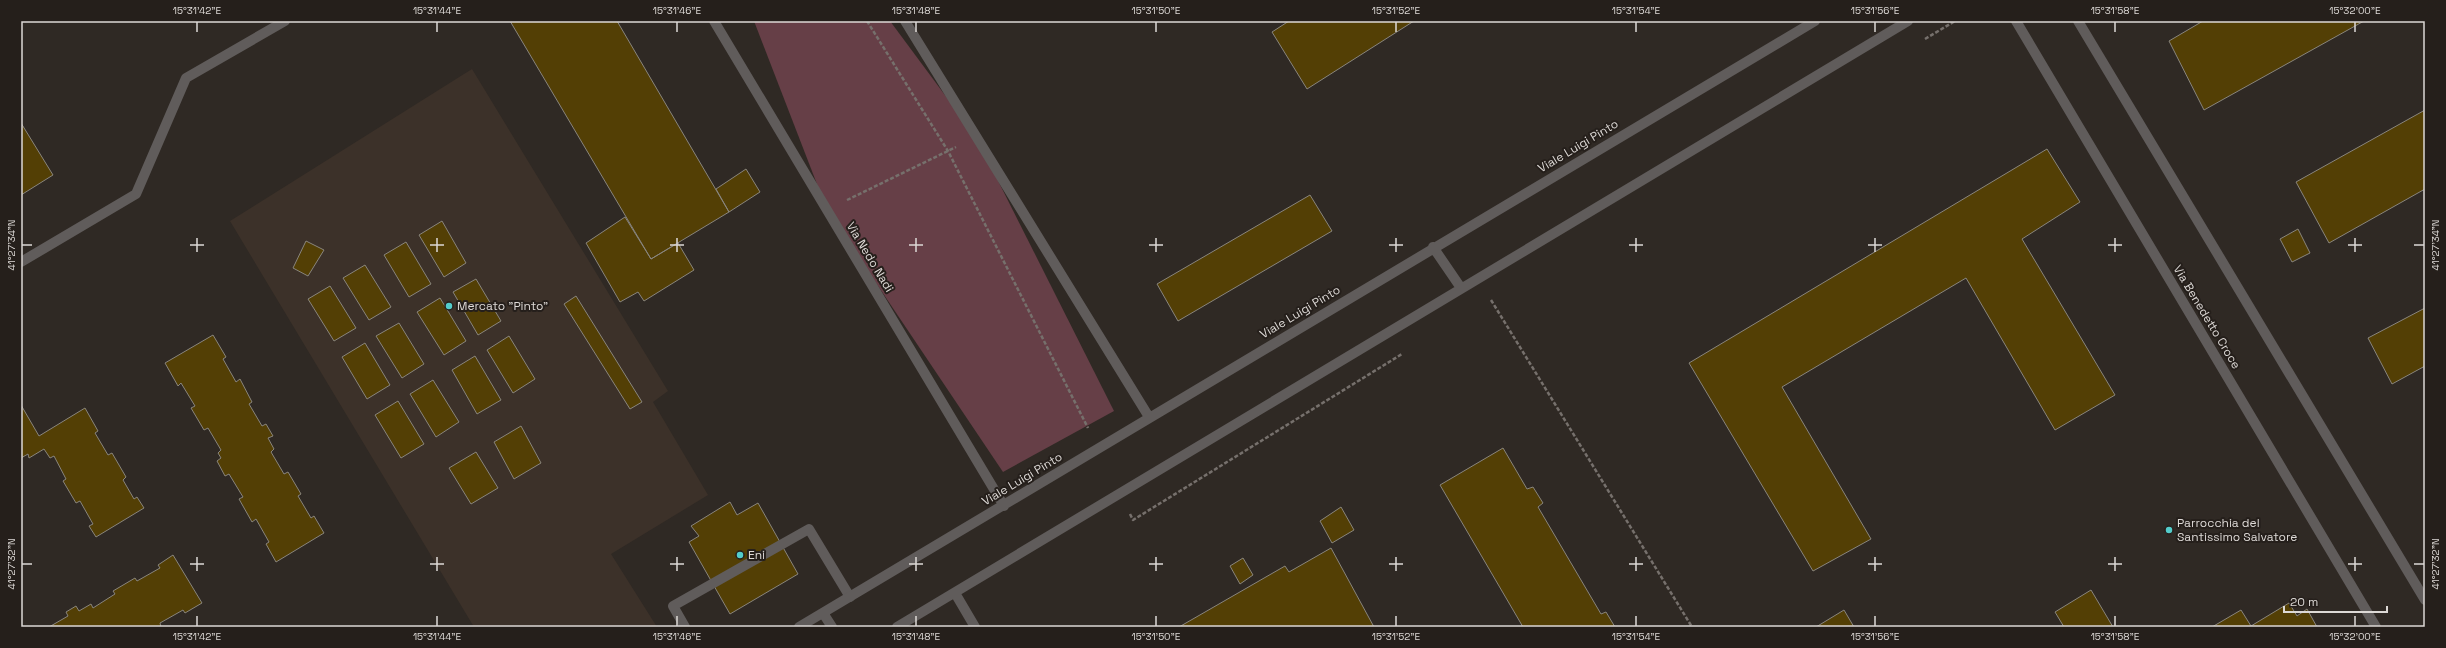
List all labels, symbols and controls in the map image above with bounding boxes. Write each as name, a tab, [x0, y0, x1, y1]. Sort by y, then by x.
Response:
text: 15°31'42"E	[173, 4, 222, 17]
text: 15°31'44"E	[413, 4, 461, 17]
text: 15°31'46"E	[653, 4, 702, 17]
text: 15°31'48"E	[892, 4, 941, 17]
text: 15°31'50"E	[1132, 4, 1181, 17]
text: 15°31'52"E	[1372, 4, 1421, 17]
text: 15°31'54"E	[1612, 4, 1661, 17]
text: 15°31'56"E	[1851, 4, 1900, 17]
text: 15°31'58"E	[2091, 4, 2140, 17]
text: 15°32'00"E	[2329, 4, 2381, 17]
street label: Viale Luigi Pinto	[1535, 116, 1621, 176]
street label: Via Nedo Nadi	[843, 219, 897, 295]
text: 41°27'34"N	[5, 220, 18, 270]
text: 41°27'34"N	[2429, 220, 2442, 270]
street label: Via Benedetto Croce	[2170, 262, 2244, 372]
street label: Viale Luigi Pinto	[1257, 282, 1343, 342]
place label: Mercato "Pinto"	[457, 298, 548, 314]
marker: Mercato "Pinto"	[444, 301, 454, 311]
street label: Viale Luigi Pinto	[979, 449, 1065, 509]
place label: Parrocchia del Santissimo Salvatore	[2177, 515, 2297, 545]
marker: Parrocchia del Santissimo Salvatore	[2164, 525, 2174, 535]
text: 41°27'32"N	[5, 538, 18, 590]
text: 41°27'32"N	[2429, 538, 2442, 590]
place label: Eni	[748, 547, 765, 563]
marker: Eni	[735, 550, 745, 560]
scale bar	[2284, 588, 2387, 614]
text: 20 m	[2290, 594, 2318, 610]
text: 15°31'42"E	[173, 630, 222, 643]
text: 15°31'44"E	[413, 630, 461, 643]
text: 15°31'46"E	[653, 630, 702, 643]
text: 15°31'48"E	[892, 630, 941, 643]
text: 15°31'50"E	[1132, 630, 1181, 643]
text: 15°31'52"E	[1372, 630, 1421, 643]
text: 15°31'54"E	[1612, 630, 1661, 643]
text: 15°31'56"E	[1851, 630, 1900, 643]
text: 15°31'58"E	[2091, 630, 2140, 643]
text: 15°32'00"E	[2329, 630, 2381, 643]

